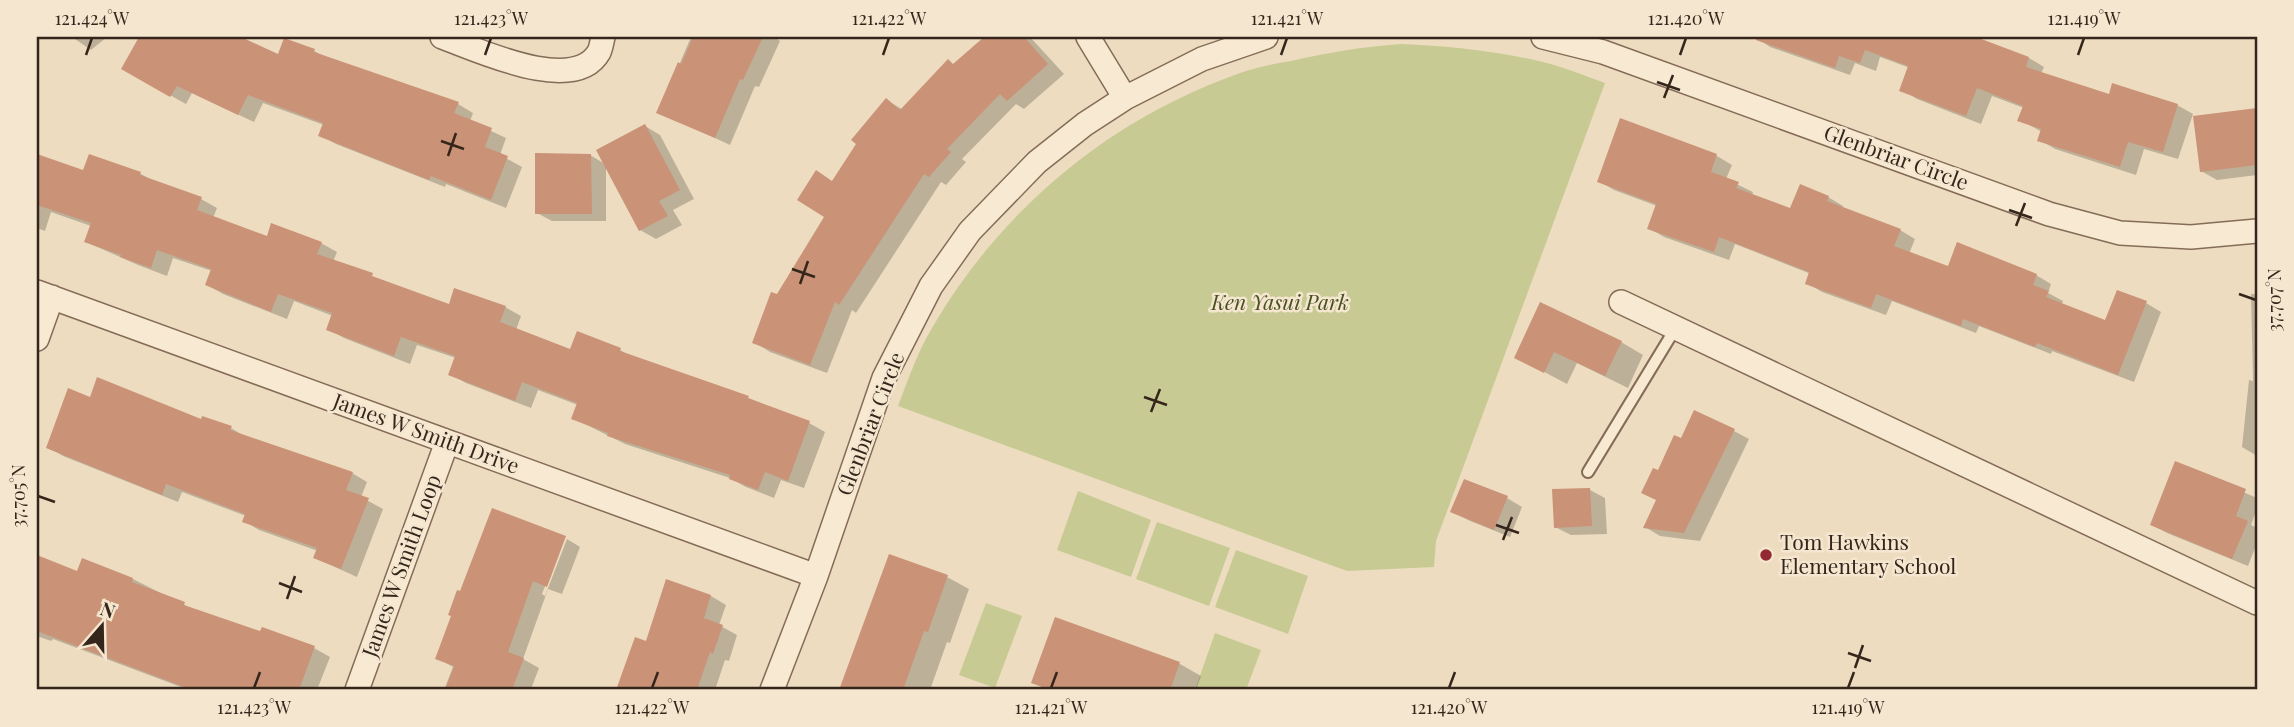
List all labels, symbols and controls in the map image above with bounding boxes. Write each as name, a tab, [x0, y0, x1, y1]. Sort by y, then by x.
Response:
text: 121.424°W	[55, 6, 130, 30]
text: 121.423°W	[454, 6, 529, 30]
text: 121.422°W	[852, 6, 927, 30]
text: 121.421°W	[1251, 6, 1324, 30]
text: 121.420°W	[1648, 6, 1725, 30]
text: 121.419°W	[2048, 6, 2121, 30]
street label: Glenbriar Circle	[1821, 117, 1973, 195]
text: 37.707°N	[2262, 268, 2286, 332]
park label: Ken Yasui Park	[1210, 287, 1349, 315]
street label: Glenbriar Circle	[829, 347, 909, 499]
street label: James W Smith Drive	[329, 385, 524, 479]
text: 37.705°N	[6, 464, 30, 528]
street label: James W Smith Loop	[354, 470, 446, 661]
place label: Tom Hawkins Elementary School	[1780, 527, 1956, 579]
marker: Tom Hawkins Elementary School	[1758, 547, 1774, 563]
north arrow	[66, 590, 136, 660]
text: N	[97, 595, 119, 624]
text: 121.423°W	[217, 695, 292, 719]
text: 121.422°W	[615, 695, 690, 719]
text: 121.421°W	[1015, 695, 1088, 719]
text: 121.420°W	[1411, 695, 1488, 719]
text: 121.419°W	[1812, 695, 1885, 719]

